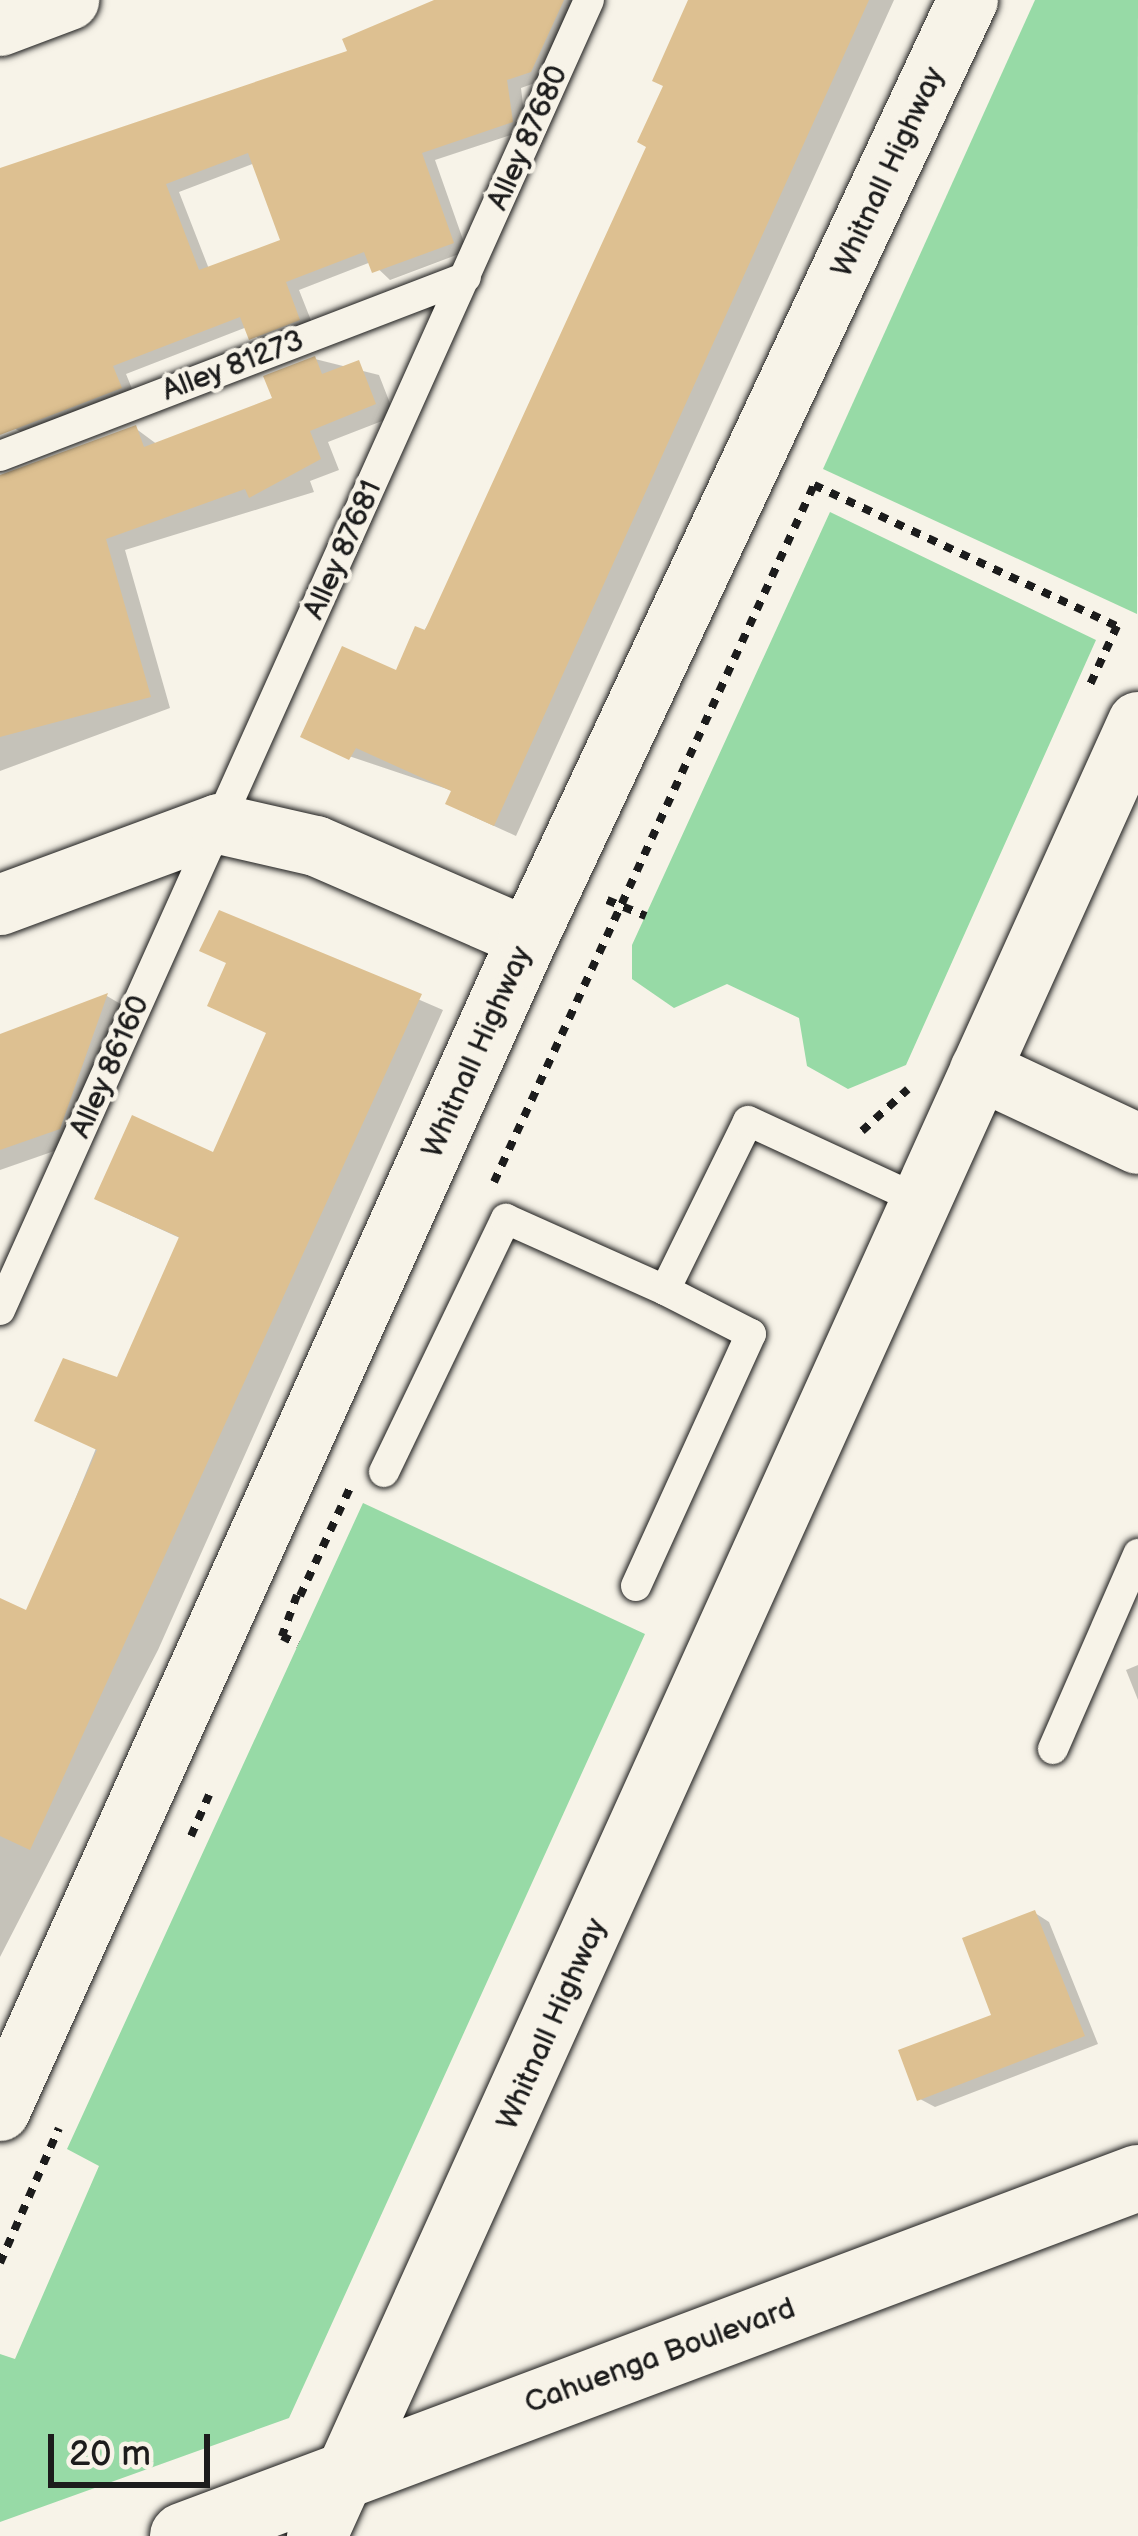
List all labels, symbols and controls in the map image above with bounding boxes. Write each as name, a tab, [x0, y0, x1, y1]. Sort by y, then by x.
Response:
street label: Alley 87680	[480, 59, 576, 217]
street label: Whitnall Highway	[824, 61, 952, 283]
street label: Alley 81273	[156, 322, 310, 410]
street label: Alley 87681	[296, 474, 390, 626]
street label: Whitnall Highway	[414, 941, 540, 1163]
street label: Alley 86160	[62, 989, 158, 1145]
street label: Whitnall Highway	[489, 1913, 615, 2135]
street label: Cahuenga Boulevard	[520, 2290, 800, 2422]
scale bar	[54, 2410, 216, 2484]
text: 20 m	[69, 2433, 151, 2476]

